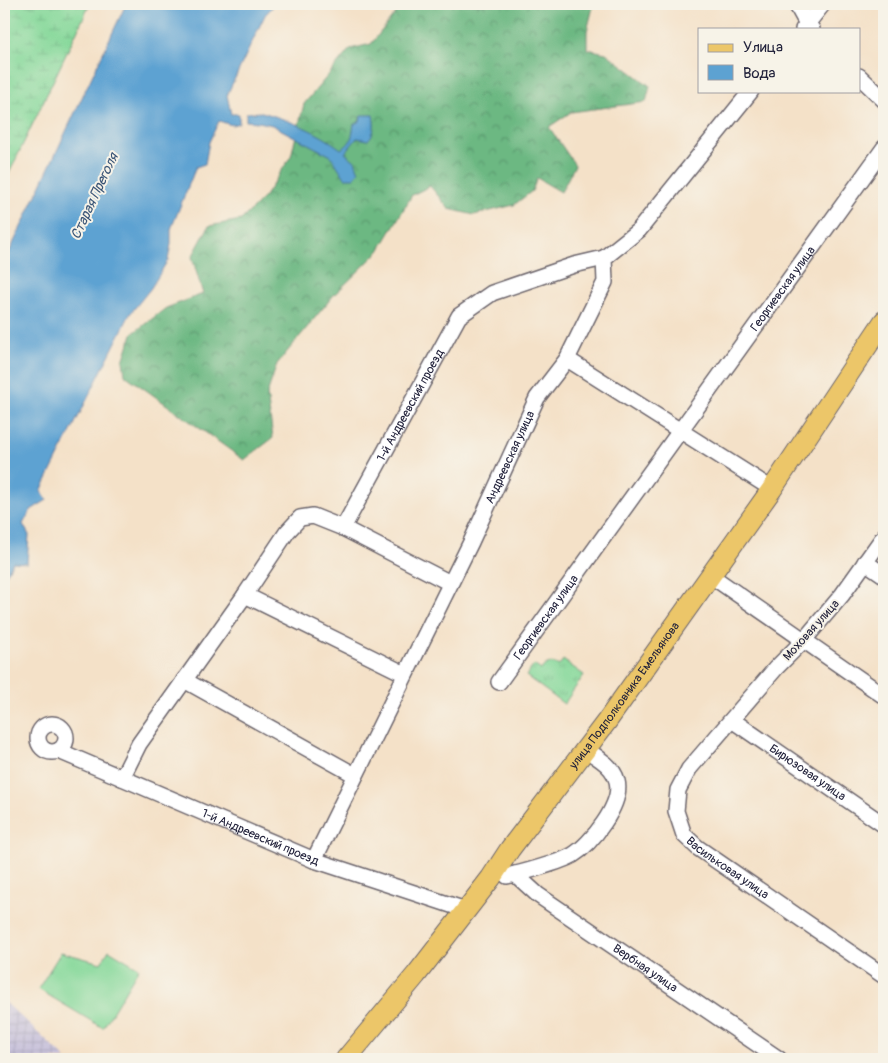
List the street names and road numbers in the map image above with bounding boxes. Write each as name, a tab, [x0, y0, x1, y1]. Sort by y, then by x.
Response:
street label: Георгиевская улица	[747, 243, 819, 334]
street label: 1-й Андреевский проезд	[374, 346, 448, 464]
street label: Андреевская улица	[483, 408, 538, 506]
street label: Георгиевская улица	[511, 572, 582, 663]
street label: Моховая улица	[780, 596, 843, 664]
street label: улица Подполковника Емельянова	[566, 619, 683, 773]
street label: Бирюзовая улица	[766, 741, 849, 805]
street label: 1-й Андреевский проезд	[199, 806, 321, 869]
street label: Васильковая улица	[683, 834, 772, 903]
street label: Вербная улица	[610, 941, 681, 996]

